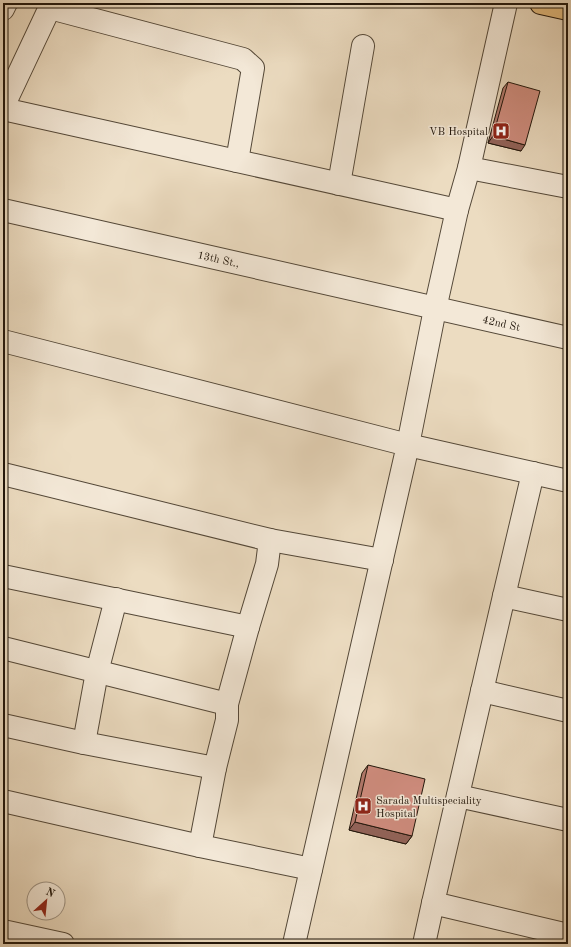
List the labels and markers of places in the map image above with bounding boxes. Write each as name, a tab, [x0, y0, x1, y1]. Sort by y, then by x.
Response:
hospital icon: VB Hospital	[491, 121, 511, 141]
place label: VB Hospital	[429, 127, 488, 138]
hospital icon: Sarada Multispeciality Hospital	[353, 796, 373, 816]
place label: Sarada Multispeciality Hospital	[376, 796, 482, 820]

